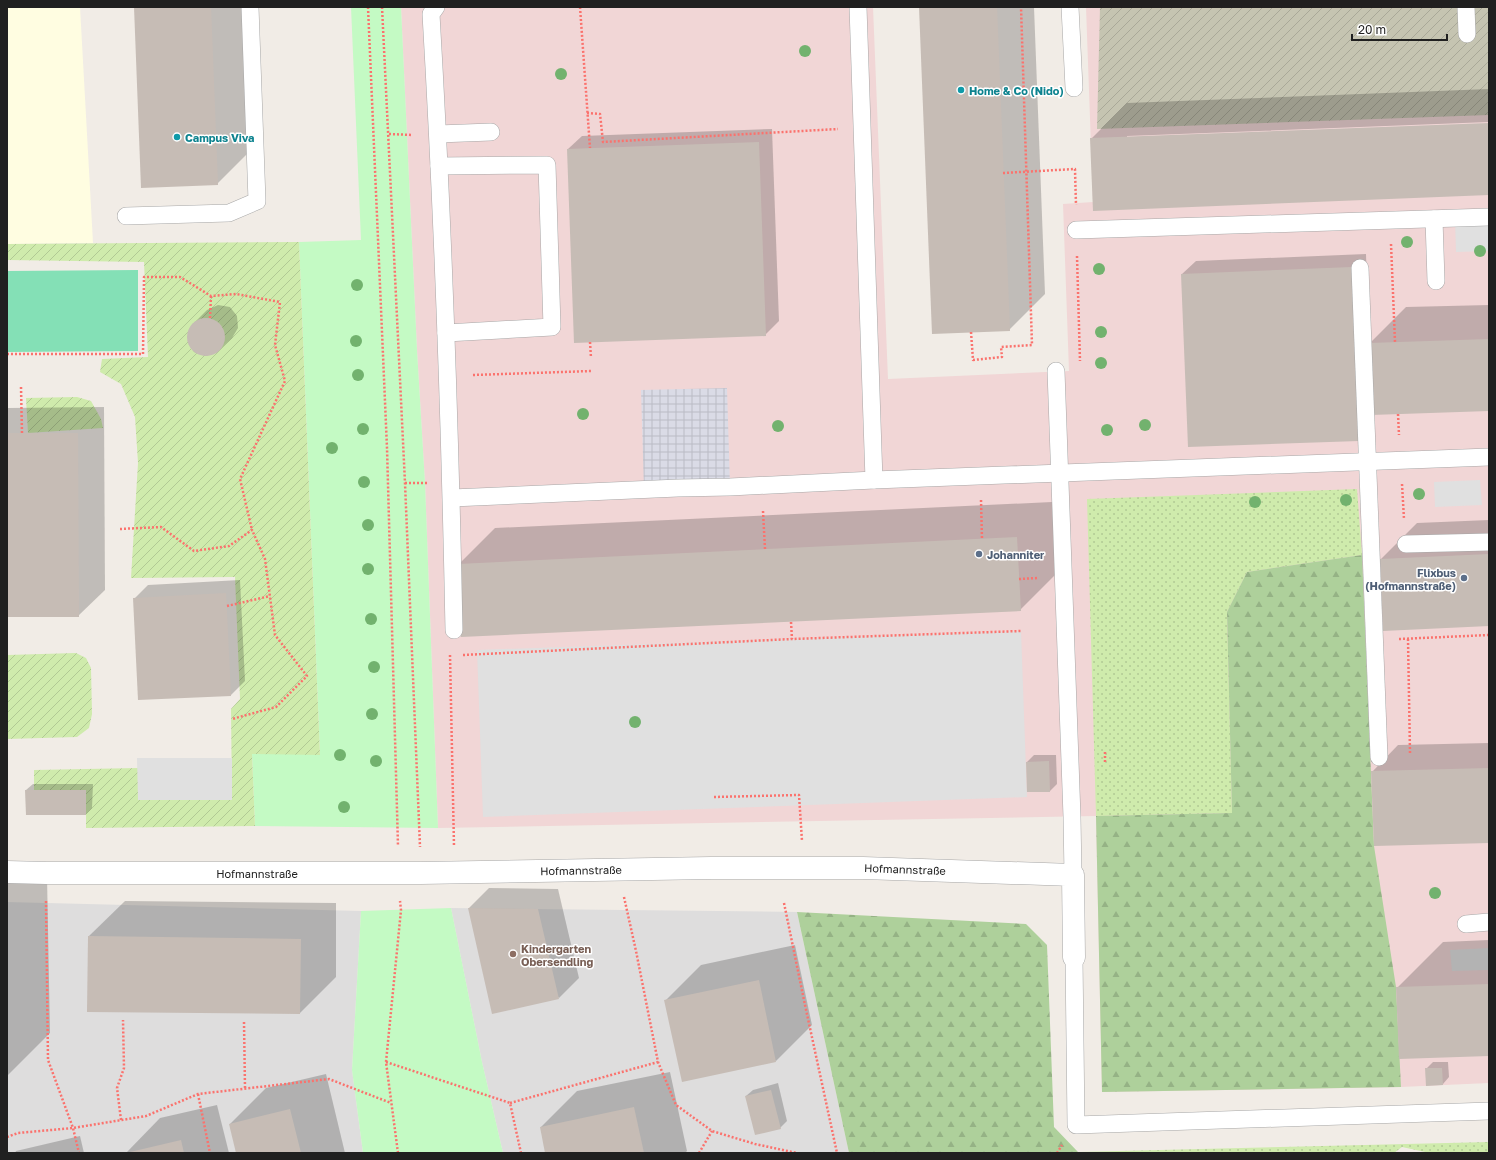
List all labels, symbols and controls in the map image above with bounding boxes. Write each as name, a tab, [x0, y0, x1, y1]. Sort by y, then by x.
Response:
scale bar	[1352, 16, 1447, 42]
text: 20 m	[1358, 22, 1386, 37]
place label: Home & Co (Nido)	[969, 84, 1064, 97]
marker: Home & Co (Nido)	[956, 85, 966, 95]
place label: Campus Viva	[185, 131, 254, 144]
marker: Campus Viva	[172, 132, 182, 142]
place label: Johanniter	[987, 548, 1045, 561]
marker: Johanniter	[974, 549, 984, 559]
place label: Flixbus (Hofmannstraße)	[1365, 566, 1456, 592]
marker: Flixbus (Hofmannstraße)	[1459, 573, 1469, 583]
street label: Hofmannstraße	[864, 861, 946, 877]
street label: Hofmannstraße	[540, 863, 622, 877]
street label: Hofmannstraße	[216, 867, 298, 880]
place label: Kindergarten Obersendling	[521, 942, 593, 968]
marker: Kindergarten Obersendling	[508, 949, 518, 959]

